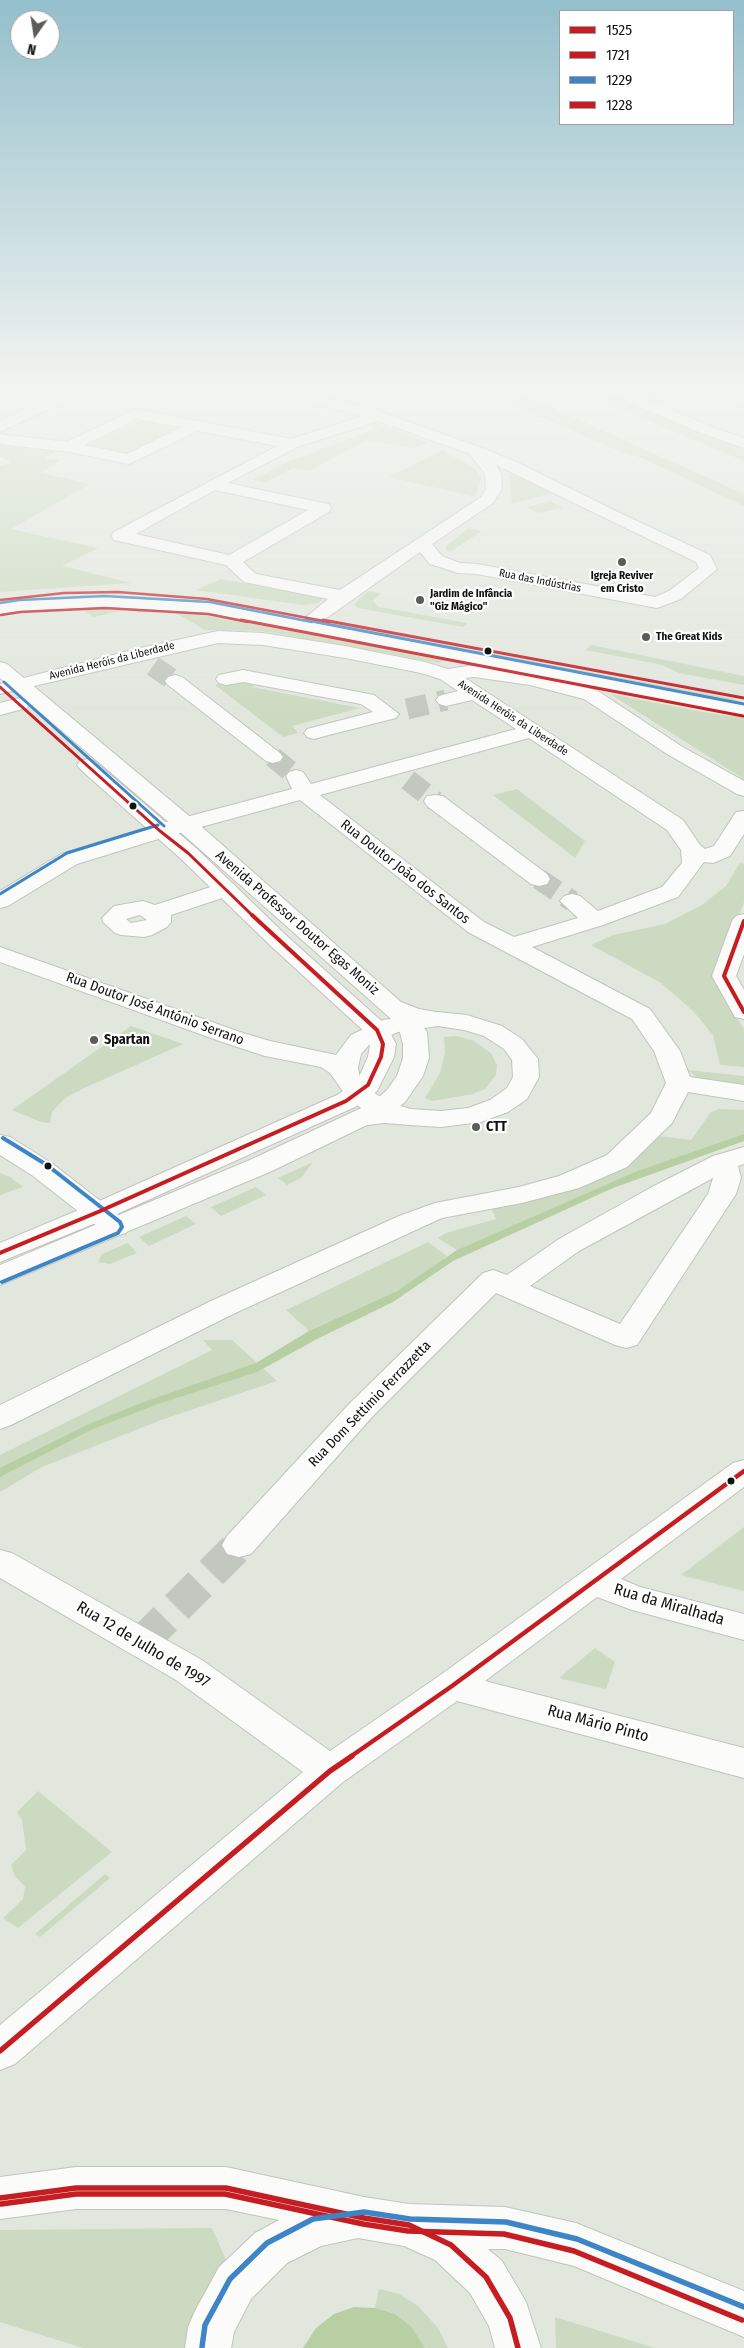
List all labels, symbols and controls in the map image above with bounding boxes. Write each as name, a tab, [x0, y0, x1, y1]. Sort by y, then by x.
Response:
north arrow	[10, 10, 60, 60]
legend	[559, 10, 734, 125]
text: 1525	[606, 21, 632, 39]
text: N	[26, 40, 38, 58]
text: 1721	[606, 46, 630, 64]
text: 1229	[606, 71, 632, 89]
text: 1228	[606, 96, 633, 114]
marker: Igreja Reviver em Cristo	[616, 556, 628, 568]
street label: Rua das Indústrias	[498, 567, 582, 595]
place label: Igreja Reviver em Cristo	[591, 569, 653, 595]
place label: Jardim de Infância "Giz Mágico"	[430, 587, 512, 613]
marker: Jardim de Infância "Giz Mágico"	[414, 594, 426, 606]
place label: The Great Kids	[656, 630, 722, 644]
marker: The Great Kids	[640, 631, 652, 643]
street label: Avenida Heróis da Liberdade	[48, 639, 176, 683]
unlabelled marker	[483, 646, 493, 656]
street label: Avenida Heróis da Liberdade	[455, 677, 571, 759]
unlabelled marker	[128, 801, 138, 811]
street label: Rua Doutor João dos Santos	[337, 816, 473, 928]
street label: Avenida Professor Doutor Egas Moniz	[212, 847, 382, 999]
street label: Rua Doutor José António Serrano	[64, 969, 246, 1049]
place label: Spartan	[104, 1032, 150, 1048]
marker: Spartan	[88, 1034, 100, 1046]
place label: CTT	[486, 1119, 507, 1135]
marker: CTT	[470, 1121, 482, 1133]
unlabelled marker	[43, 1161, 53, 1171]
street label: Rua Dom Settimio Ferrazzetta	[305, 1337, 435, 1471]
unlabelled marker	[726, 1476, 736, 1486]
street label: Rua da Miralhada	[612, 1580, 726, 1630]
street label: Rua 12 de Julho de 1997	[73, 1598, 213, 1692]
street label: Rua Mário Pinto	[545, 1701, 651, 1747]

